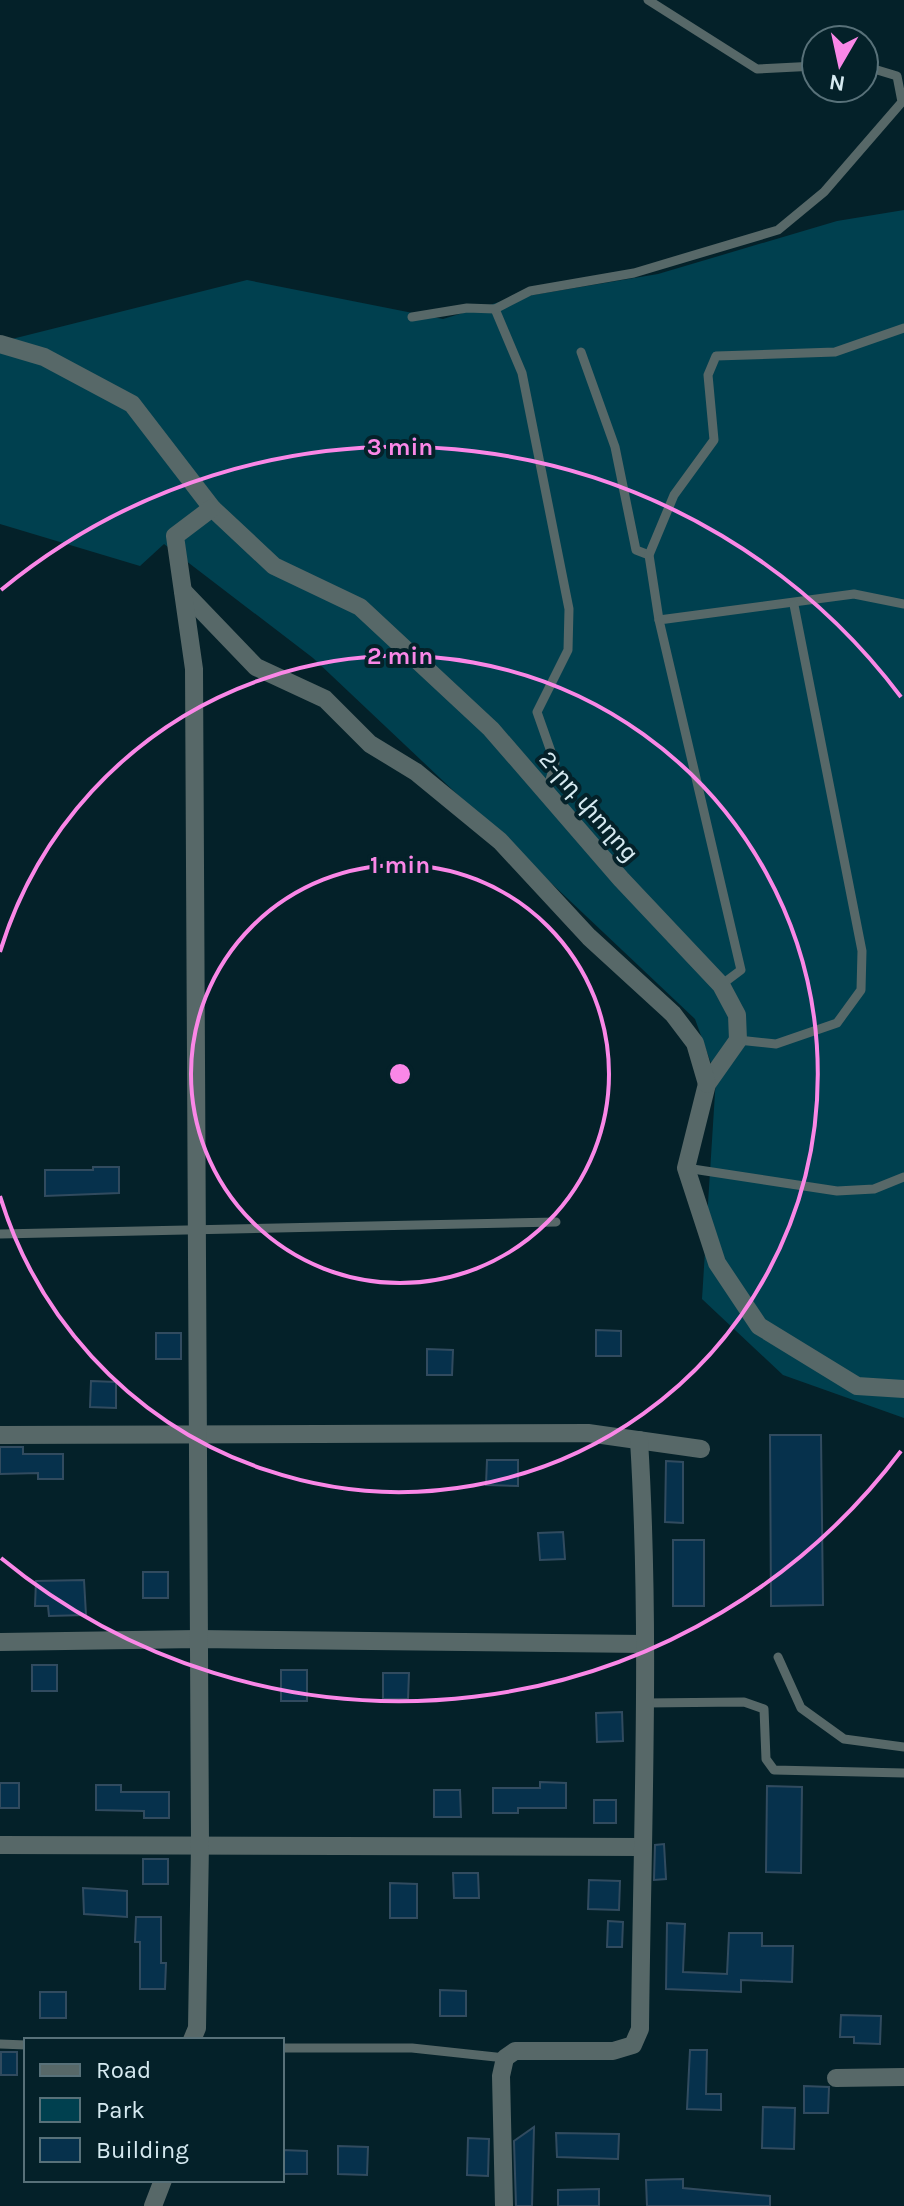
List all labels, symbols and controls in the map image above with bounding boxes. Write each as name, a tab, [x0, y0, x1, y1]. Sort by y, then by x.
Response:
north arrow	[800, 24, 880, 104]
text: N	[827, 69, 847, 97]
text: 3 min	[367, 433, 433, 461]
text: 2 min	[367, 642, 433, 670]
street label: 2-րդ փողոց	[534, 745, 644, 867]
text: 1 min	[370, 851, 430, 879]
centre of rings	[386, 1060, 414, 1088]
legend	[24, 2038, 284, 2182]
text: Road	[96, 2056, 151, 2084]
text: Park	[96, 2096, 145, 2124]
text: Building	[96, 2136, 189, 2164]

